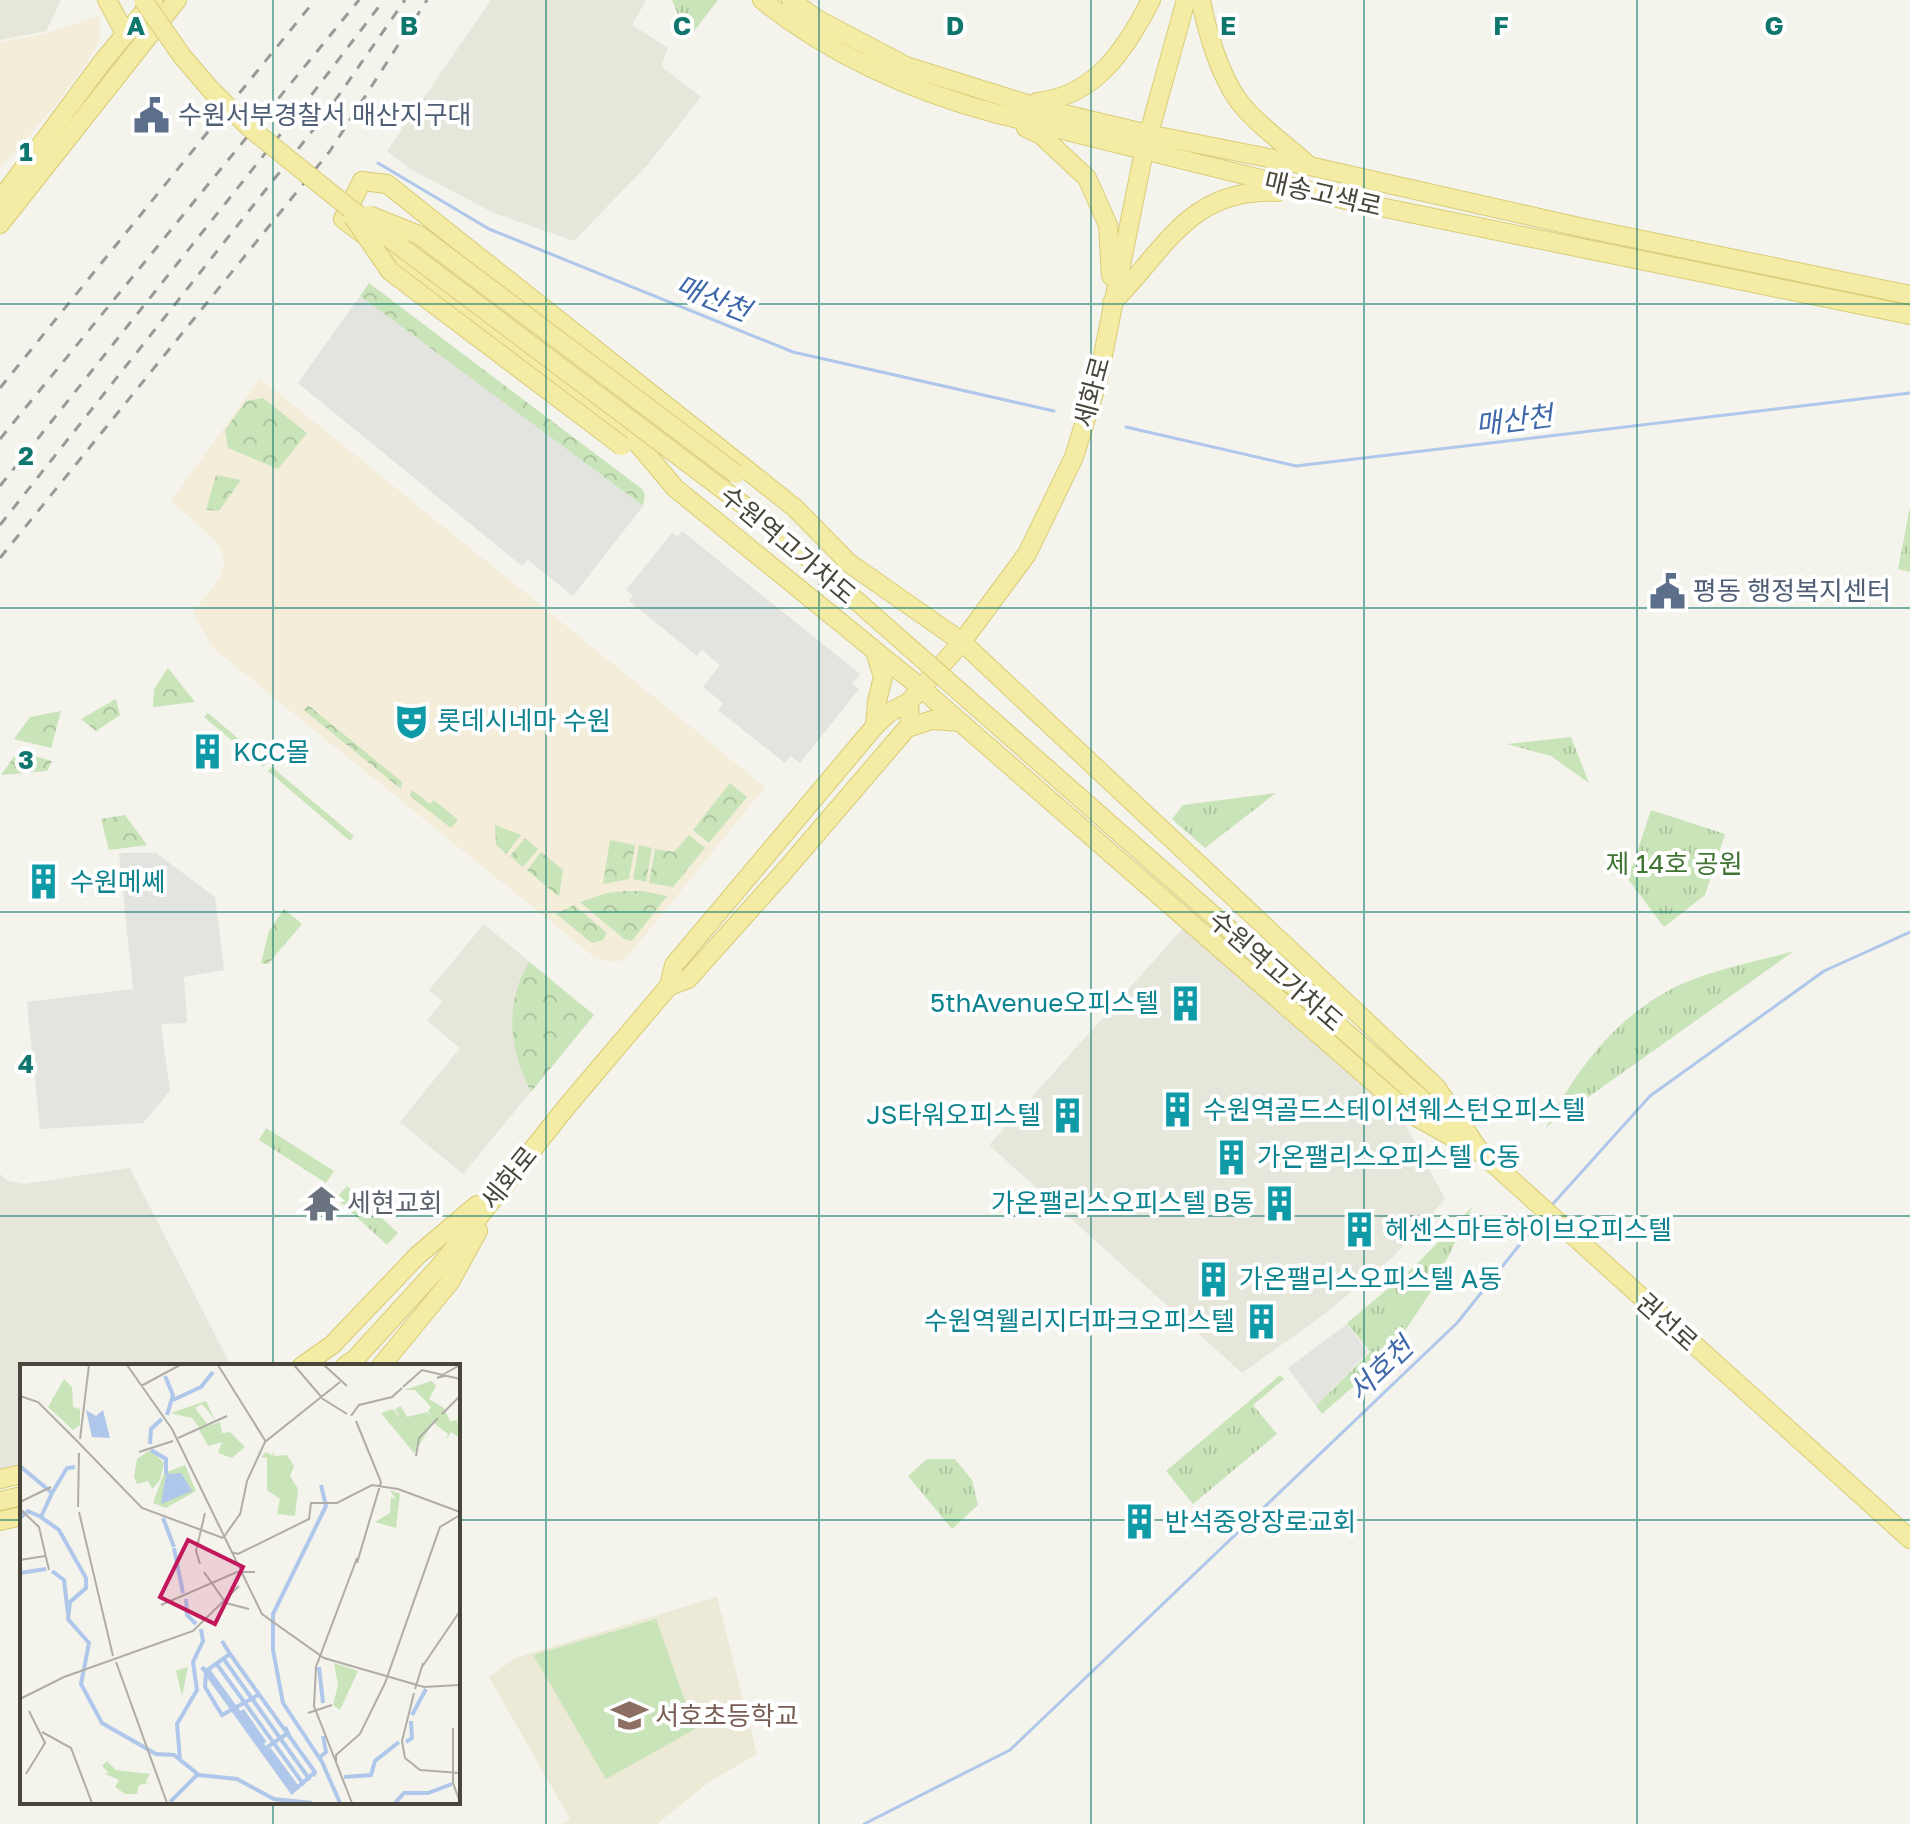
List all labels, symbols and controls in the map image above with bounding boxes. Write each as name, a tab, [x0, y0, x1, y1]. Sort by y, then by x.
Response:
text: A	[127, 10, 146, 41]
text: B	[400, 10, 418, 41]
text: C	[673, 10, 691, 41]
text: D	[946, 10, 964, 41]
text: E	[1220, 10, 1236, 41]
text: F	[1493, 10, 1509, 41]
text: G	[1764, 10, 1784, 41]
public building icon: 수원서부경찰서 매산지구대	[133, 96, 171, 134]
place label: 수원서부경찰서 매산지구대	[178, 99, 472, 130]
text: 1	[19, 136, 33, 167]
street label: 매송고색로	[1261, 165, 1385, 222]
water label: 매산천	[671, 268, 758, 329]
street label: 세화로	[1067, 353, 1116, 431]
water label: 매산천	[1474, 398, 1558, 441]
text: 2	[18, 440, 34, 471]
street label: 수원역고가차도	[714, 479, 862, 610]
public building icon: 평동 행정복지센터	[1648, 572, 1686, 610]
place label: 평동 행정복지센터	[1693, 575, 1891, 606]
theatre icon: 롯데시네마 수원	[392, 702, 430, 740]
place label: 롯데시네마 수원	[437, 705, 611, 736]
building icon: KCC몰	[188, 733, 226, 771]
place label: KCC몰	[233, 736, 310, 767]
text: 3	[18, 744, 34, 775]
park label: 제 14호 공원	[1605, 848, 1743, 879]
building icon: 수원메쎄	[25, 863, 63, 901]
place label: 수원메쎄	[70, 866, 166, 897]
street label: 수원역고가차도	[1203, 904, 1350, 1037]
building icon: 5thAvenue오피스텔	[1166, 984, 1204, 1022]
place label: 5thAvenue오피스텔	[930, 987, 1159, 1018]
text: 4	[18, 1048, 34, 1079]
building icon: 수원역골드스테이션웨스턴오피스텔	[1158, 1091, 1196, 1129]
place label: 수원역골드스테이션웨스턴오피스텔	[1203, 1094, 1586, 1125]
building icon: JS타워오피스텔	[1048, 1096, 1086, 1134]
place label: JS타워오피스텔	[866, 1099, 1041, 1130]
building icon: 가온팰리스오피스텔 C동	[1212, 1138, 1250, 1176]
street label: 세화로	[474, 1140, 543, 1215]
place label: 가온팰리스오피스텔 C동	[1257, 1141, 1520, 1172]
temple icon: 세현교회	[302, 1184, 340, 1222]
building icon: 가온팰리스오피스텔 B동	[1261, 1184, 1299, 1222]
place label: 세현교회	[347, 1187, 443, 1218]
place label: 가온팰리스오피스텔 B동	[991, 1187, 1254, 1218]
building icon: 헤센스마트하이브오피스텔	[1340, 1211, 1378, 1249]
place label: 헤센스마트하이브오피스텔	[1385, 1214, 1672, 1245]
building icon: 가온팰리스오피스텔 A동	[1194, 1260, 1232, 1298]
place label: 가온팰리스오피스텔 A동	[1239, 1263, 1502, 1294]
street label: 권선로	[1630, 1286, 1704, 1357]
building icon: 수원역웰리지더파크오피스텔	[1242, 1302, 1280, 1340]
place label: 수원역웰리지더파크오피스텔	[924, 1305, 1235, 1336]
water label: 서호천	[1340, 1328, 1421, 1407]
inset map	[20, 1364, 460, 1804]
building icon: 반석중앙장로교회	[1120, 1503, 1158, 1541]
place label: 반석중앙장로교회	[1165, 1506, 1356, 1537]
school or university icon: 서호초등학교	[610, 1697, 648, 1735]
place label: 서호초등학교	[655, 1700, 799, 1731]

